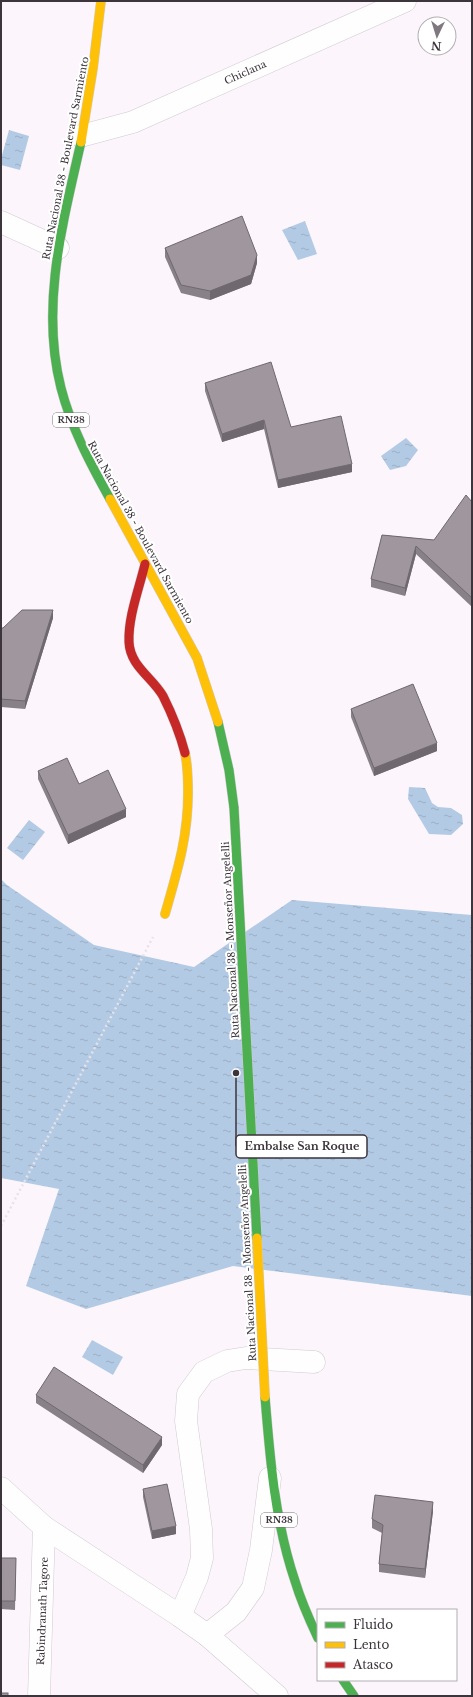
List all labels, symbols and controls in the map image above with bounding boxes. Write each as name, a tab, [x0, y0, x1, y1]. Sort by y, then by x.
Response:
north arrow	[417, 16, 457, 56]
text: N	[430, 39, 442, 53]
street label: Ruta Nacional 38 - Boulevard Sarmiento	[39, 55, 92, 261]
street label: Chiclana	[222, 57, 269, 88]
road number: RN38	[53, 413, 89, 427]
street label: Ruta Nacional 38 - Boulevard Sarmiento	[85, 439, 197, 626]
street label: Ruta Nacional 38 - Monseñor Angelelli	[219, 841, 242, 1039]
callout: Embalse San Roque	[236, 1135, 367, 1158]
text: Embalse San Roque	[245, 1139, 360, 1153]
street label: Ruta Nacional 38 - Monseñor Angelelli	[236, 1164, 259, 1362]
road number: RN38	[261, 1513, 297, 1527]
street label: Rabindranath Tagore	[34, 1556, 51, 1665]
legend	[317, 1609, 457, 1681]
text: Fluido	[353, 1617, 393, 1632]
text: Lento	[353, 1637, 389, 1652]
text: Atasco	[352, 1657, 393, 1672]

